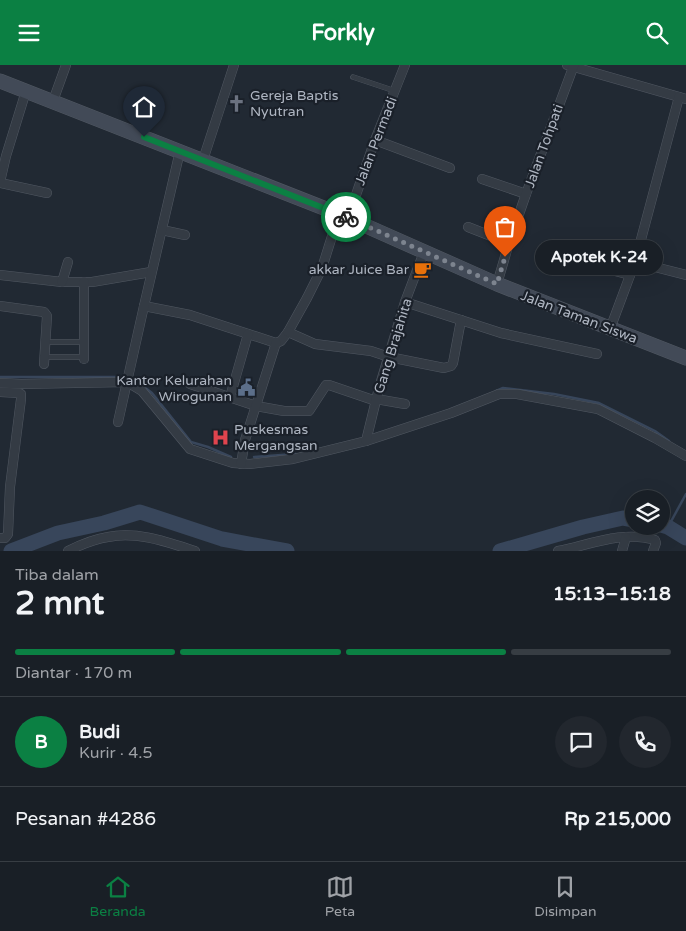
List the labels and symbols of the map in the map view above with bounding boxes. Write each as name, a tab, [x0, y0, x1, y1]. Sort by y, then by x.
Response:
pin	[123, 86, 165, 137]
place label: Gereja Baptis Nyutran	[250, 87, 339, 120]
church icon: Gereja Baptis Nyutran	[226, 93, 246, 113]
street label: Jalan Permadi	[351, 94, 401, 188]
street label: Jalan Tohpati	[521, 102, 567, 190]
courier	[321, 192, 371, 242]
pin	[484, 206, 526, 257]
callout: Apotek K-24	[535, 239, 662, 275]
cafe icon: akkar Juice Bar	[413, 259, 433, 279]
place label: akkar Juice Bar	[309, 261, 410, 278]
street label: Jalan Taman Siswa	[518, 287, 640, 347]
street label: Gang Brajahita	[370, 296, 416, 396]
place label: Kantor Kelurahan Wirogunan	[116, 372, 232, 405]
public building icon: Kantor Kelurahan Wirogunan	[236, 378, 256, 398]
place label: Puskesmas Mergangsan	[234, 421, 318, 454]
hospital icon: Puskesmas Mergangsan	[210, 427, 230, 447]

